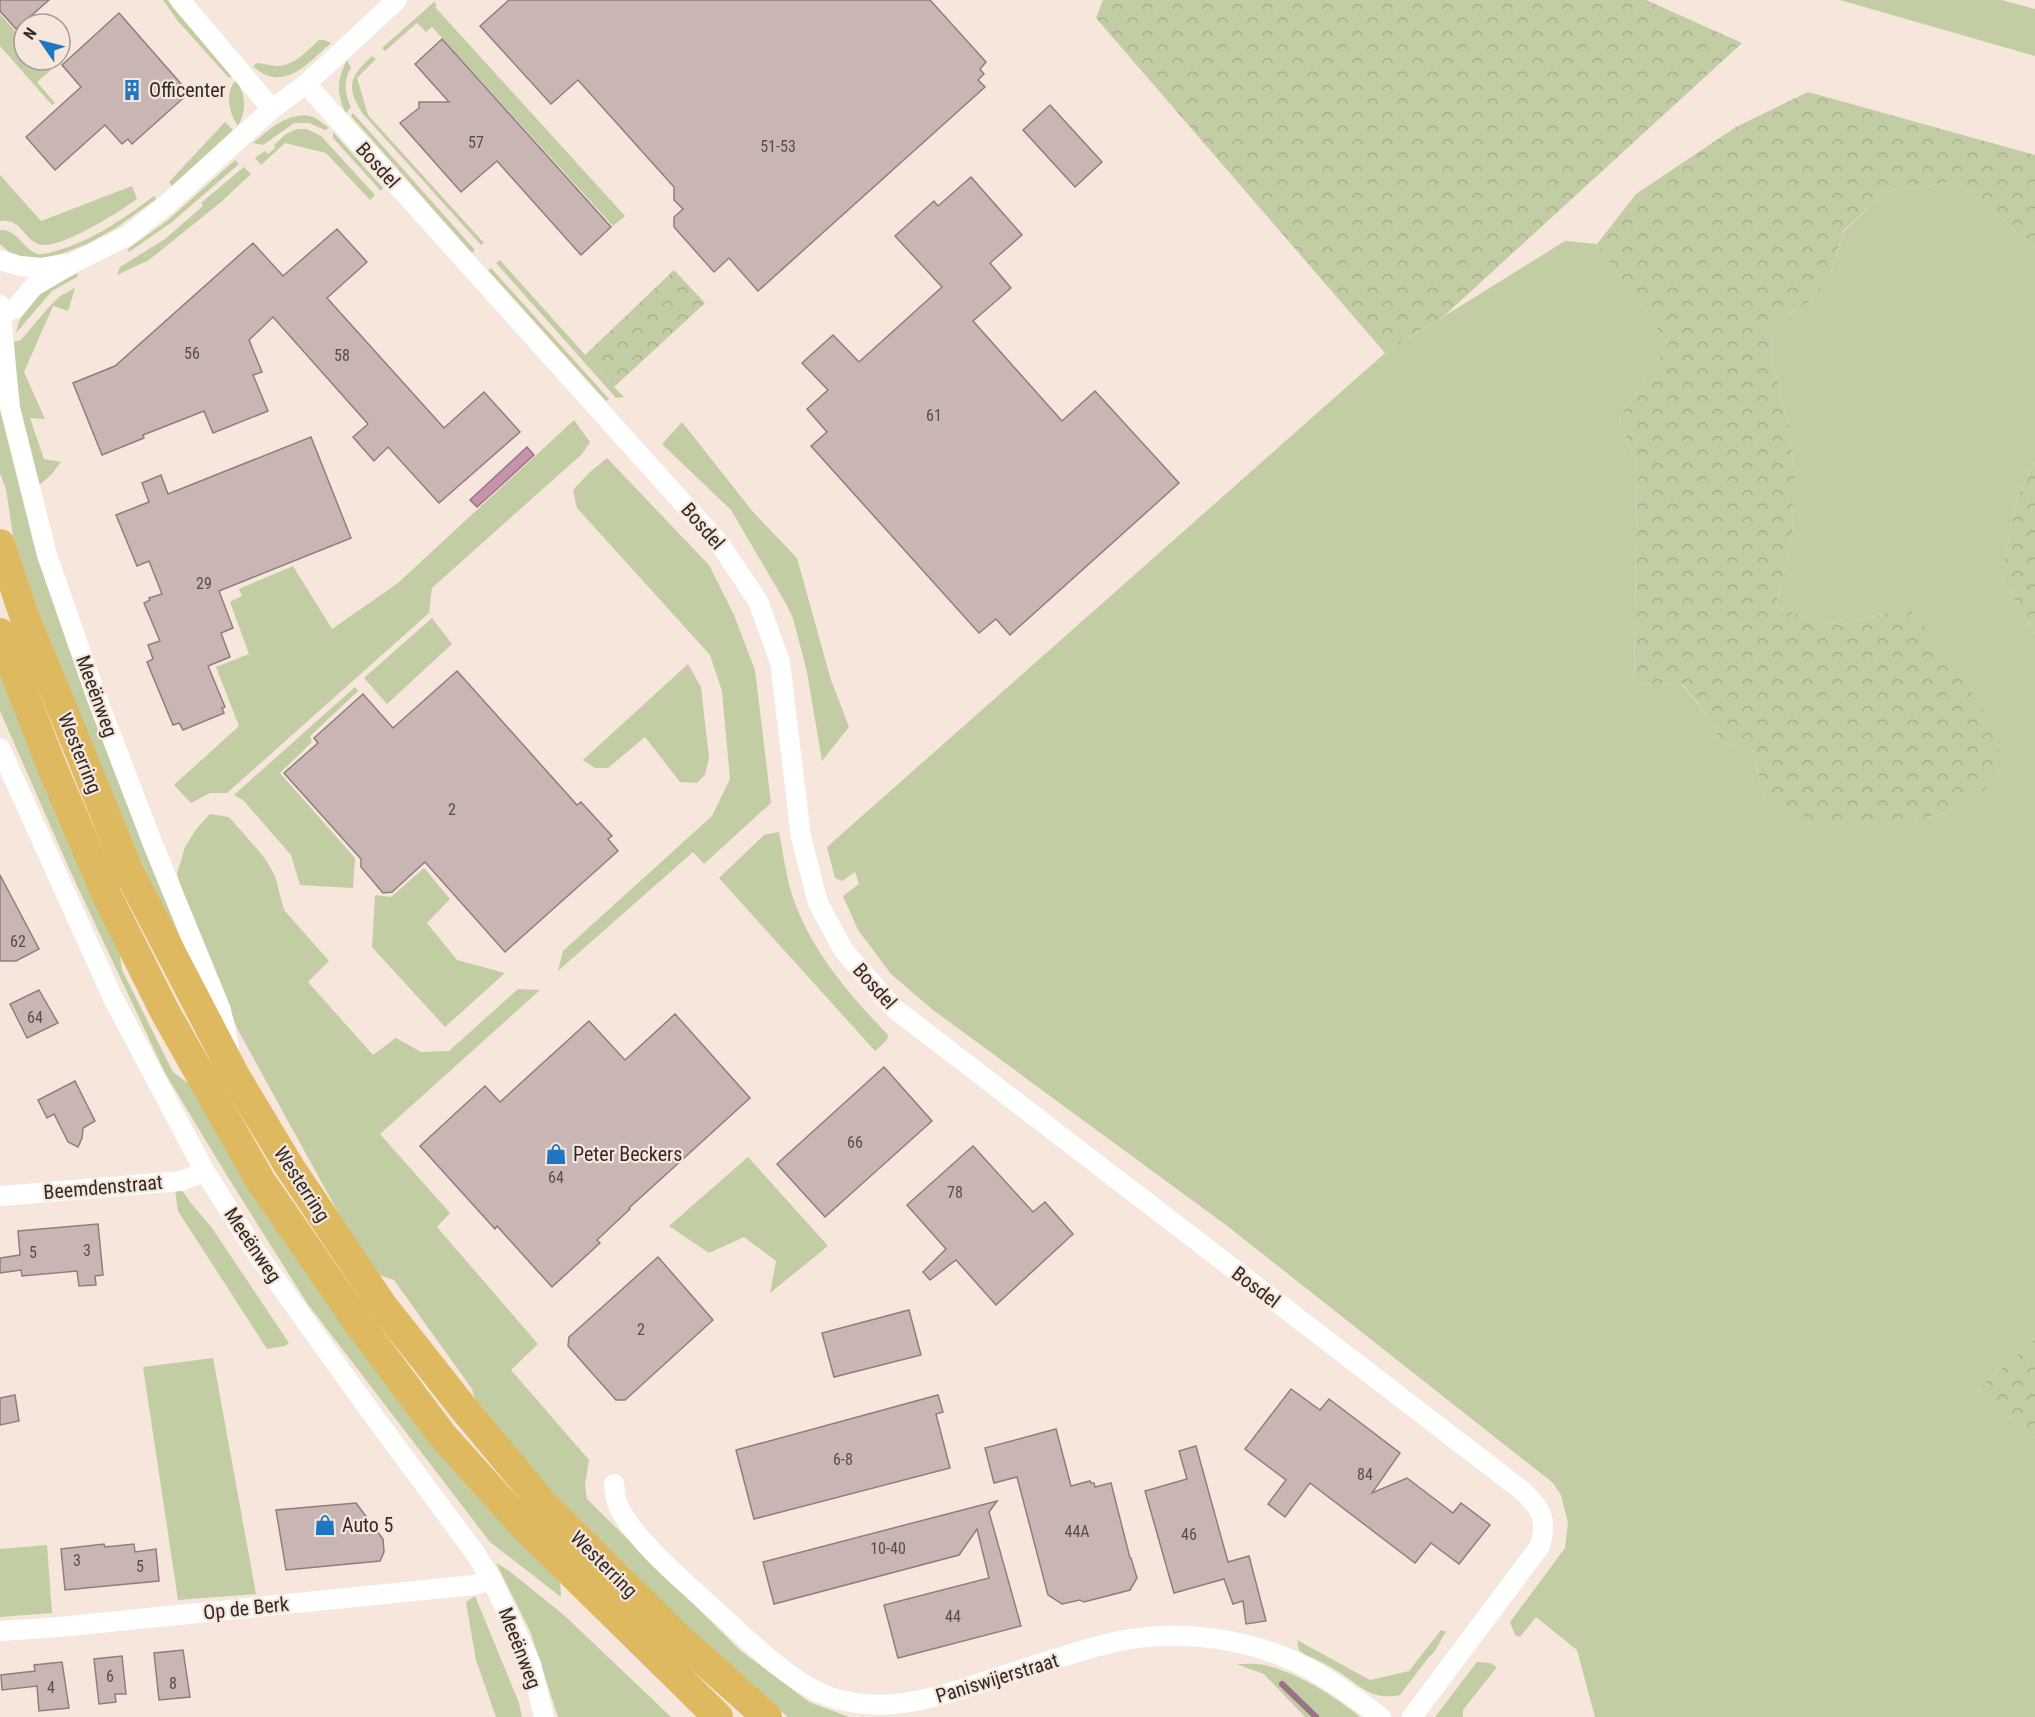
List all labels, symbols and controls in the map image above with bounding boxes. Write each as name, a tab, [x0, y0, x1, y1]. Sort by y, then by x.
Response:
north arrow	[12, 12, 72, 72]
text: N	[20, 24, 41, 43]
building icon: Officenter	[120, 78, 144, 102]
place label: Officenter	[149, 78, 226, 102]
house number: 57	[468, 133, 484, 152]
street label: Bosdel	[351, 137, 405, 193]
house number: 51-53	[760, 137, 796, 156]
house number: 56	[184, 344, 200, 363]
house number: 58	[334, 346, 350, 365]
house number: 61	[926, 406, 942, 425]
street label: Bosdel	[676, 498, 730, 554]
house number: 29	[196, 574, 212, 593]
street label: Meeënweg	[71, 652, 123, 740]
street label: Westerring	[53, 709, 107, 797]
house number: 2	[448, 800, 456, 819]
house number: 62	[10, 932, 26, 951]
street label: Bosdel	[848, 958, 902, 1014]
house number: 64	[27, 1008, 43, 1027]
house number: 66	[847, 1133, 863, 1152]
street label: Westerring	[269, 1142, 335, 1226]
shop icon: Peter Beckers	[544, 1142, 568, 1166]
place label: Peter Beckers	[573, 1142, 682, 1166]
house number: 64	[548, 1168, 564, 1187]
street label: Beemdenstraat	[42, 1170, 164, 1204]
house number: 78	[947, 1183, 963, 1202]
street label: Meeënweg	[219, 1203, 287, 1287]
house number: 3	[83, 1241, 91, 1260]
house number: 5	[29, 1243, 37, 1262]
street label: Bosdel	[1227, 1261, 1285, 1313]
house number: 2	[637, 1320, 645, 1339]
house number: 6-8	[833, 1450, 853, 1469]
house number: 84	[1357, 1465, 1373, 1484]
shop icon: Auto 5	[313, 1513, 337, 1537]
place label: Auto 5	[342, 1513, 393, 1537]
house number: 44A	[1064, 1522, 1090, 1541]
street label: Westerring	[565, 1525, 643, 1603]
house number: 46	[1181, 1525, 1197, 1544]
house number: 10-40	[870, 1539, 906, 1558]
house number: 3	[73, 1551, 81, 1570]
house number: 5	[136, 1557, 144, 1576]
street label: Op de Berk	[202, 1592, 290, 1624]
street label: Meeënweg	[494, 1604, 546, 1692]
house number: 44	[945, 1607, 961, 1626]
street label: Paniswijerstraat	[933, 1648, 1061, 1708]
house number: 6	[106, 1667, 114, 1686]
house number: 8	[169, 1674, 177, 1693]
house number: 4	[47, 1678, 55, 1697]

